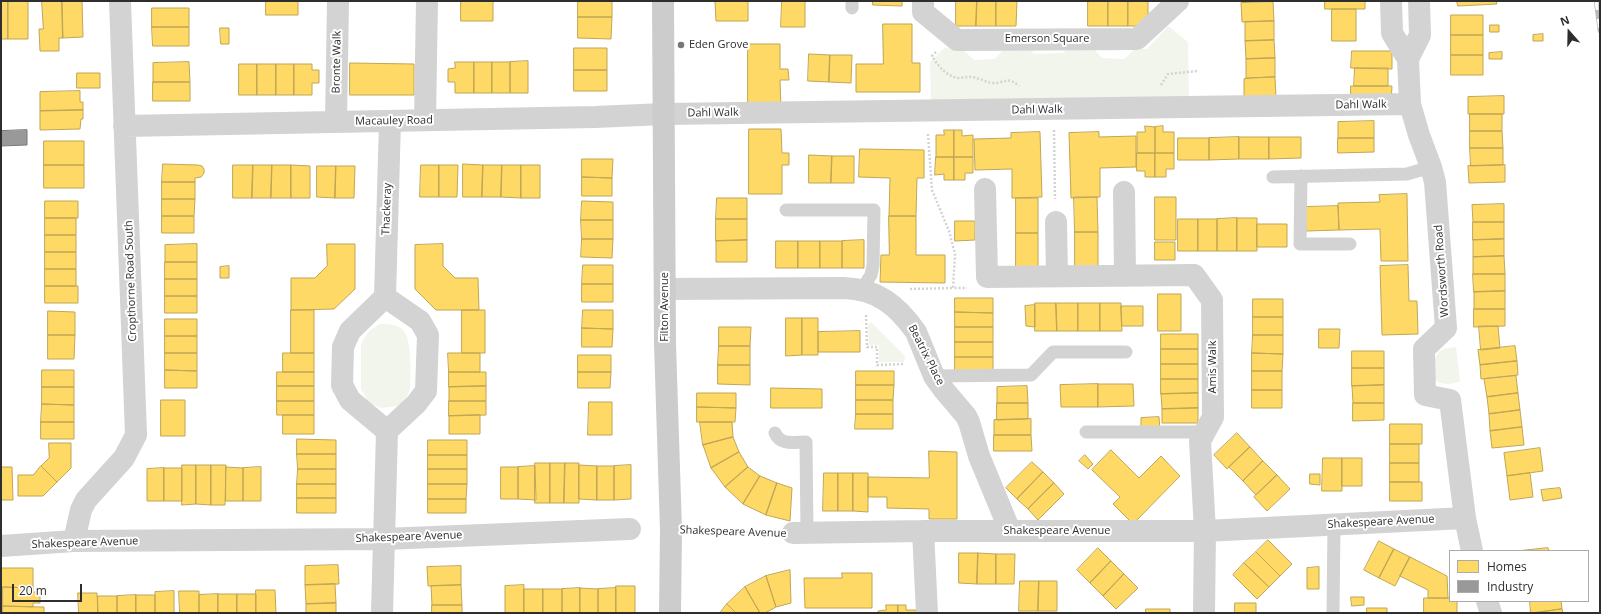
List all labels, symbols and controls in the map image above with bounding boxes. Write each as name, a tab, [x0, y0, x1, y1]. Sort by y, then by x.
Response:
north arrow	[1549, 12, 1589, 52]
text: N	[1558, 12, 1571, 29]
street label: Bronte Walk	[330, 31, 344, 93]
street label: Emerson Square	[1005, 32, 1089, 46]
place label: Eden Grove	[689, 38, 748, 52]
marker: Eden Grove	[676, 40, 686, 50]
street label: Dahl Walk	[1335, 98, 1387, 112]
street label: Dahl Walk	[1011, 103, 1063, 117]
street label: Dahl Walk	[687, 106, 739, 120]
street label: Macauley Road	[355, 114, 433, 128]
street label: Thackeray	[379, 183, 395, 235]
street label: Cropthorne Road South	[122, 220, 140, 342]
street label: Wordsworth Road	[1432, 224, 1452, 318]
street label: Filton Avenue	[658, 272, 672, 342]
street label: Beatrix Place	[905, 323, 947, 387]
street label: Amis Walk	[1206, 341, 1220, 393]
street label: Shakespeare Avenue	[1327, 513, 1435, 531]
street label: Shakespeare Avenue	[679, 524, 787, 540]
street label: Shakespeare Avenue	[1004, 524, 1110, 538]
street label: Shakespeare Avenue	[355, 529, 463, 545]
street label: Shakespeare Avenue	[31, 535, 139, 551]
legend	[1449, 550, 1589, 602]
text: Homes	[1487, 558, 1527, 575]
scale bar	[14, 576, 84, 602]
text: Industry	[1487, 578, 1533, 595]
text: 20 m	[19, 582, 47, 599]

